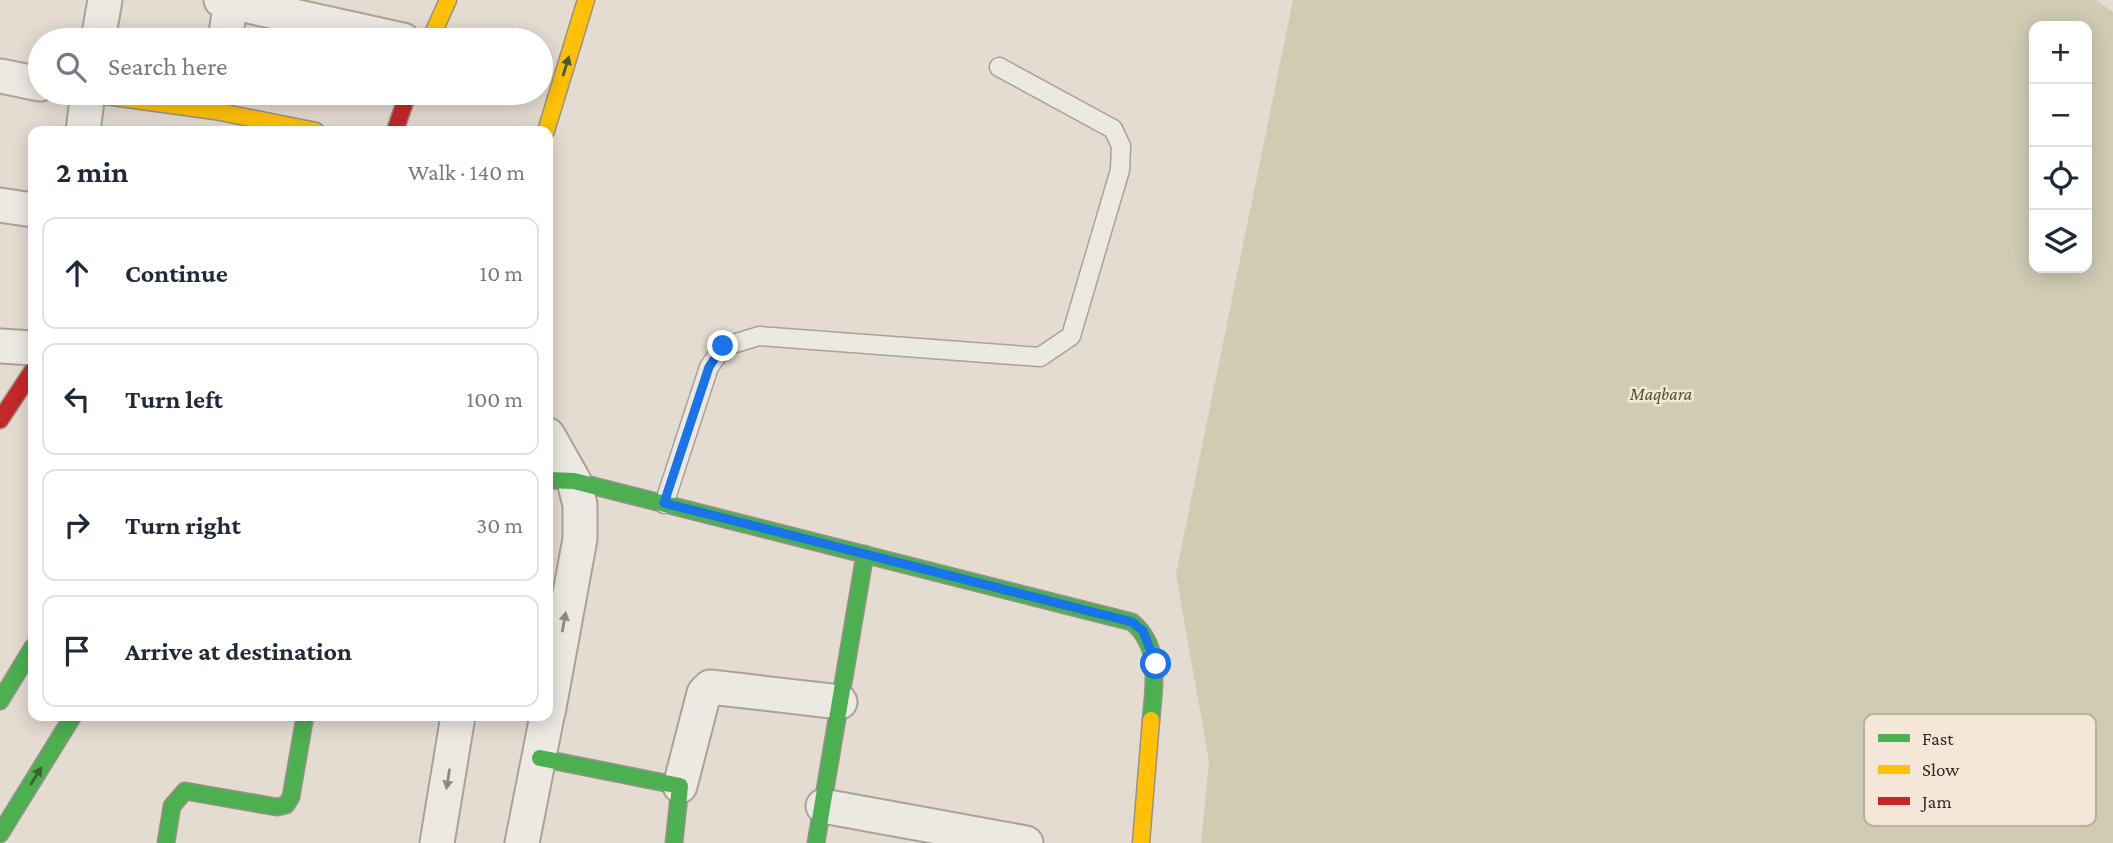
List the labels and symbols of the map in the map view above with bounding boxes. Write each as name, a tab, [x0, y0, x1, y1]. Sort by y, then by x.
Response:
one-way arrow	[561, 55, 571, 76]
route end	[707, 330, 738, 361]
park label: Maqbara	[1629, 384, 1693, 404]
one-way arrow	[559, 611, 570, 633]
route start	[1140, 648, 1171, 679]
legend	[1864, 714, 2096, 826]
text: Fast	[1922, 728, 1954, 749]
text: Slow	[1922, 759, 1959, 780]
one-way arrow	[29, 766, 42, 785]
one-way arrow	[442, 768, 453, 790]
text: Jam	[1920, 791, 1952, 812]

